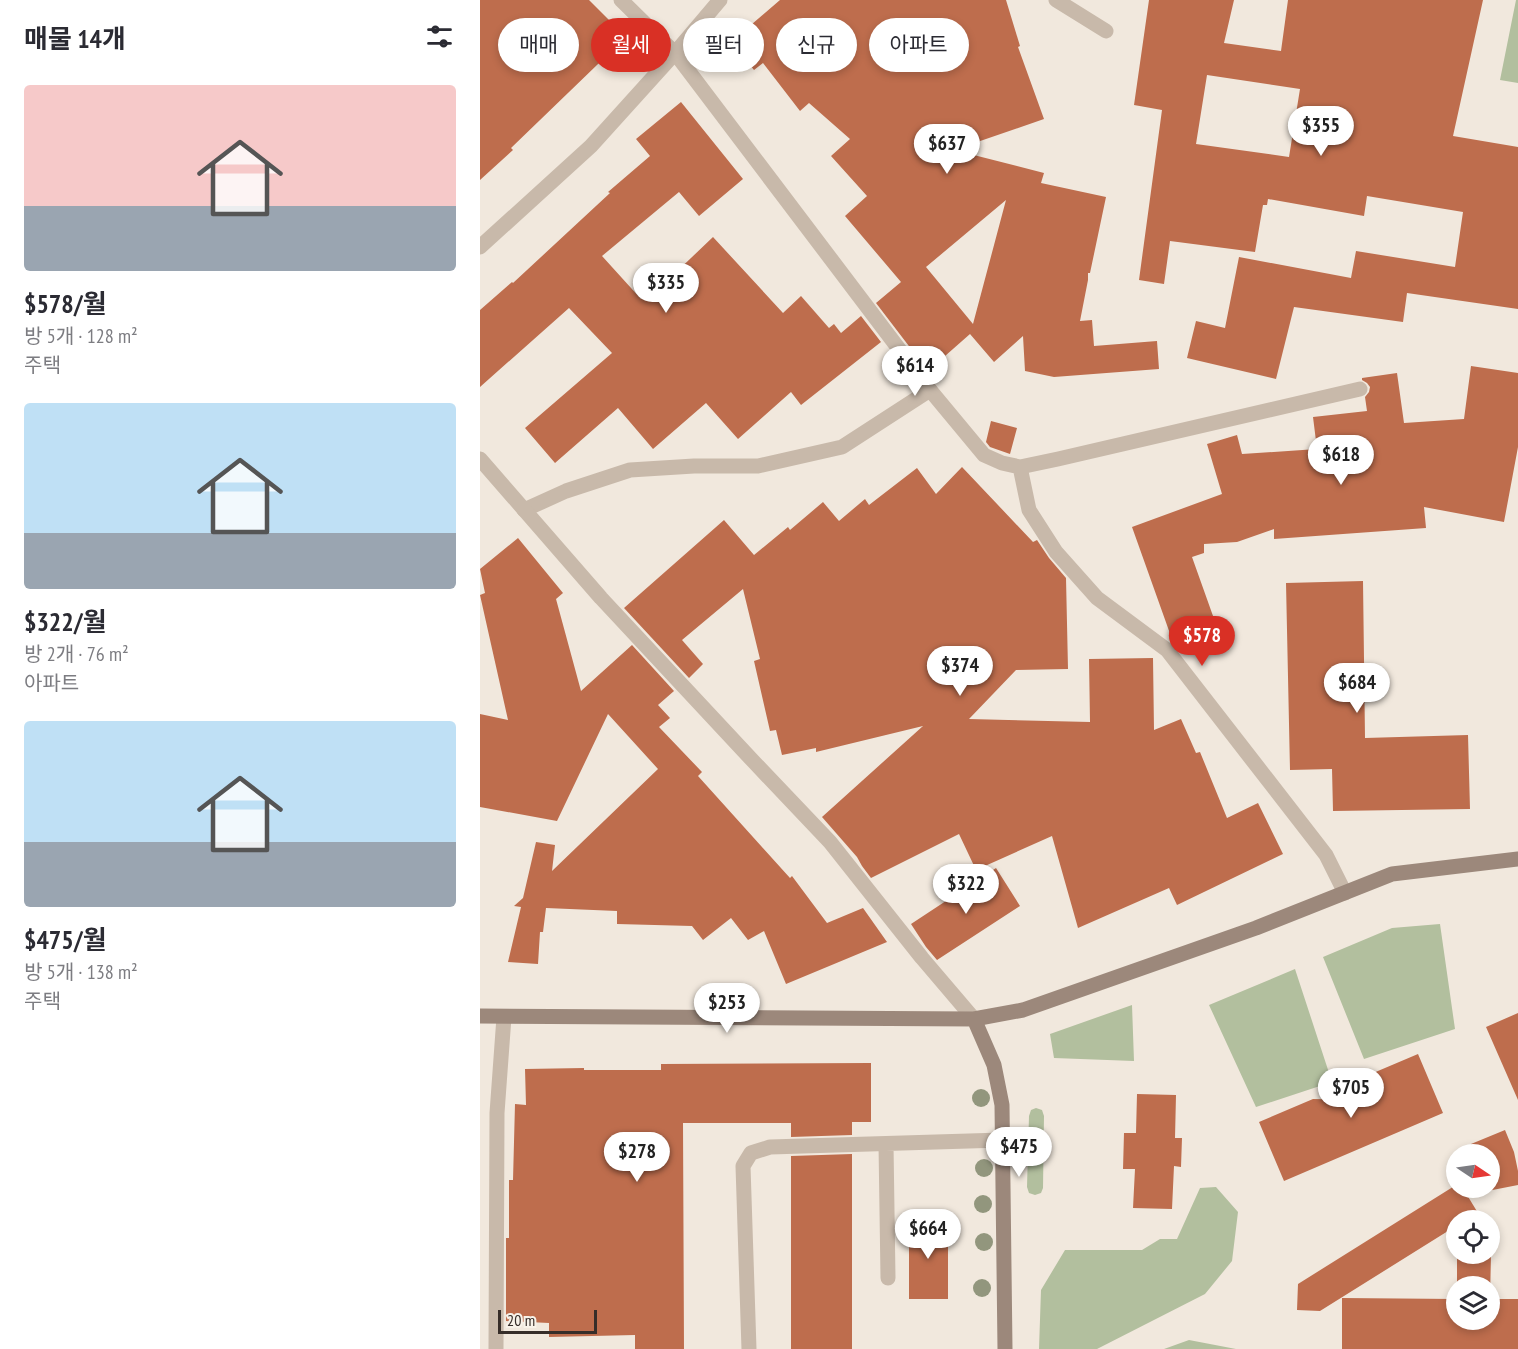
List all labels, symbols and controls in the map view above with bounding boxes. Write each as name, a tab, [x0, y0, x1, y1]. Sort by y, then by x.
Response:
chip: 매매	[498, 18, 579, 72]
chip: 월세	[591, 18, 671, 72]
chip: 필터	[683, 18, 764, 72]
chip: 신규	[776, 18, 857, 72]
chip: 아파트	[869, 18, 969, 72]
icon: filters	[423, 20, 456, 53]
text: 매물 14개	[24, 22, 126, 55]
pin: $355	[1285, 106, 1357, 157]
text: $355	[1302, 112, 1340, 138]
icon: home	[186, 124, 294, 232]
pin: $637	[911, 124, 983, 175]
text: $637	[928, 130, 966, 156]
pin: $335	[630, 263, 702, 314]
text: $335	[647, 269, 685, 295]
text: $578/월	[24, 287, 107, 320]
text: 방 5개 · 128 m²	[24, 323, 138, 349]
pin: $614	[879, 346, 951, 397]
text: 주택	[24, 352, 61, 378]
text: $614	[896, 352, 934, 378]
pin: $618	[1305, 435, 1377, 486]
text: $618	[1322, 441, 1360, 467]
icon: home	[186, 442, 294, 550]
text: $322/월	[24, 605, 107, 638]
pin: $578	[1166, 616, 1238, 667]
text: $578	[1183, 622, 1221, 648]
text: 방 2개 · 76 m²	[24, 641, 129, 667]
pin: $374	[924, 646, 996, 697]
text: $374	[941, 652, 979, 678]
pin: $684	[1321, 663, 1393, 714]
text: $684	[1338, 669, 1376, 695]
text: 아파트	[24, 670, 79, 696]
icon: home	[186, 760, 294, 868]
pin: $322	[930, 864, 1002, 915]
text: $322	[947, 870, 985, 896]
text: $475/월	[24, 923, 107, 956]
text: 방 5개 · 138 m²	[24, 959, 138, 985]
pin: $253	[691, 983, 763, 1034]
text: 주택	[24, 988, 61, 1014]
text: $253	[708, 989, 746, 1015]
pin: $705	[1315, 1068, 1387, 1119]
text: $705	[1332, 1074, 1370, 1100]
pin: $475	[983, 1127, 1055, 1178]
pin: $278	[601, 1132, 673, 1183]
text: $475	[1000, 1133, 1038, 1159]
text: $278	[618, 1138, 656, 1164]
north arrow	[1446, 1144, 1500, 1198]
map controls	[1446, 1144, 1500, 1330]
pin: $664	[892, 1209, 964, 1260]
button: locate	[1446, 1210, 1500, 1264]
text: $664	[909, 1215, 947, 1241]
button: layers	[1446, 1276, 1500, 1330]
scale bar	[498, 1307, 597, 1334]
text: 20 m	[507, 1310, 535, 1330]

